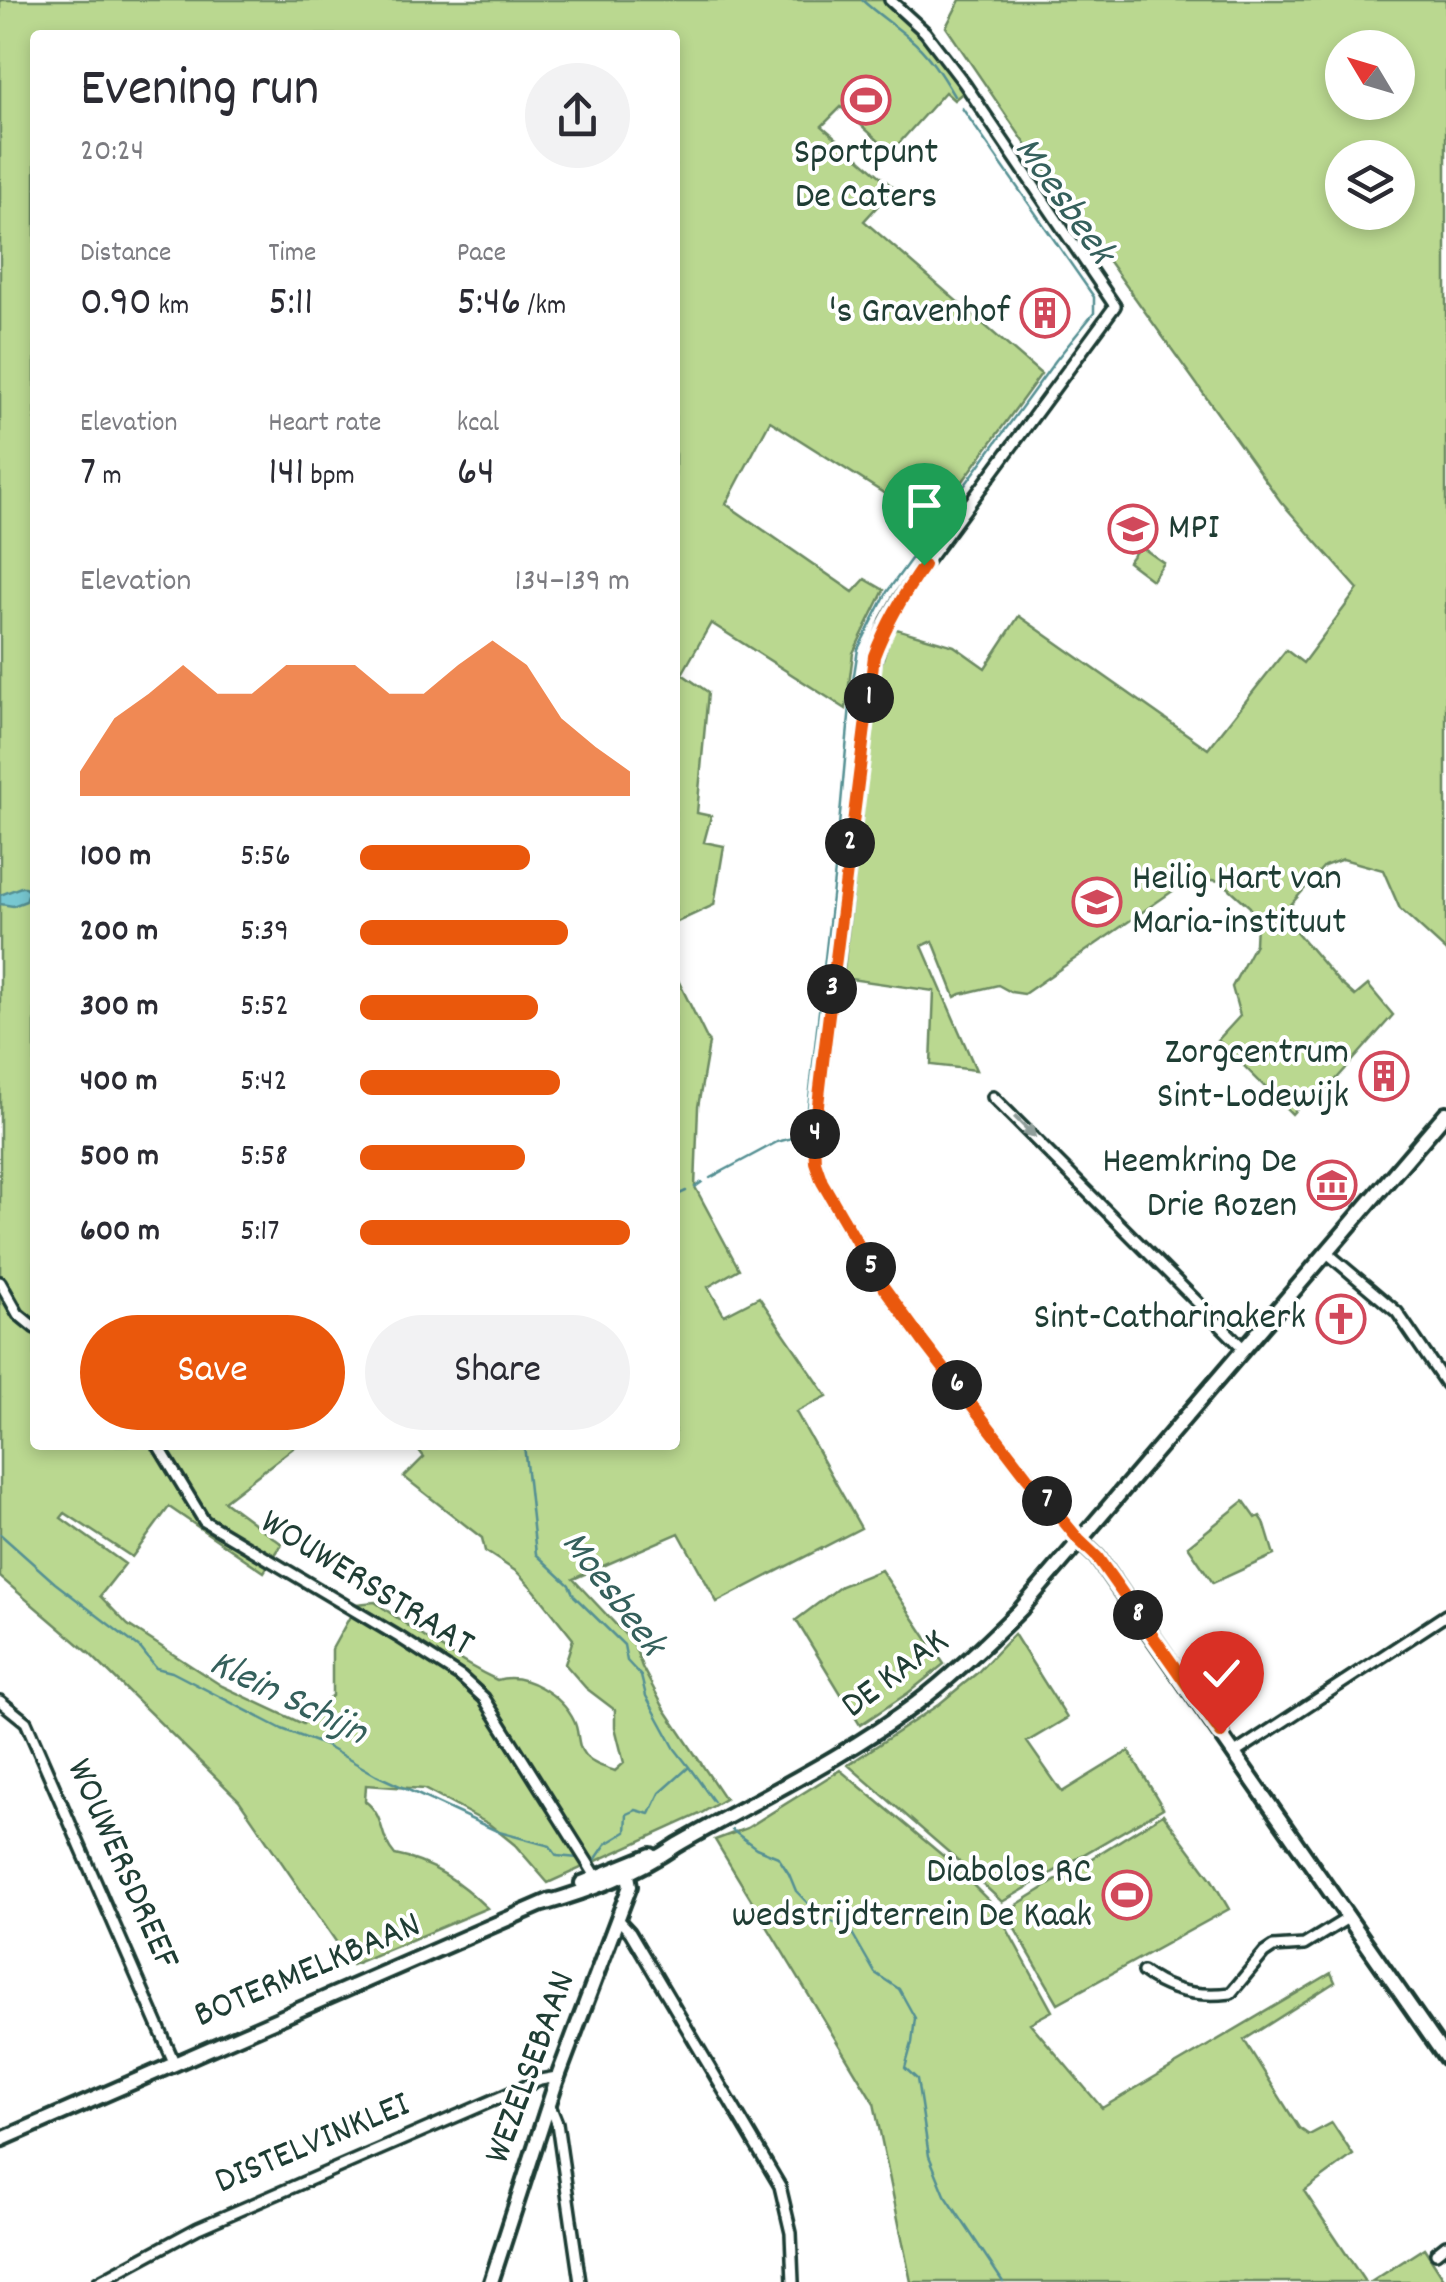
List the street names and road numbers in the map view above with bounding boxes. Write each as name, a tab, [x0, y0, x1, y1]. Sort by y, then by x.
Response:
street label: WOUWERSSTRAAT	[248, 1497, 484, 1673]
street label: DE KAAK	[831, 1616, 961, 1734]
street label: WOUWERSDREEF	[50, 1751, 192, 1979]
street label: BOTERMELKBAAN	[186, 1899, 430, 2045]
street label: WEZELSEBAAN	[472, 1964, 592, 2172]
street label: DISTELVINKLEI	[207, 2079, 419, 2211]

